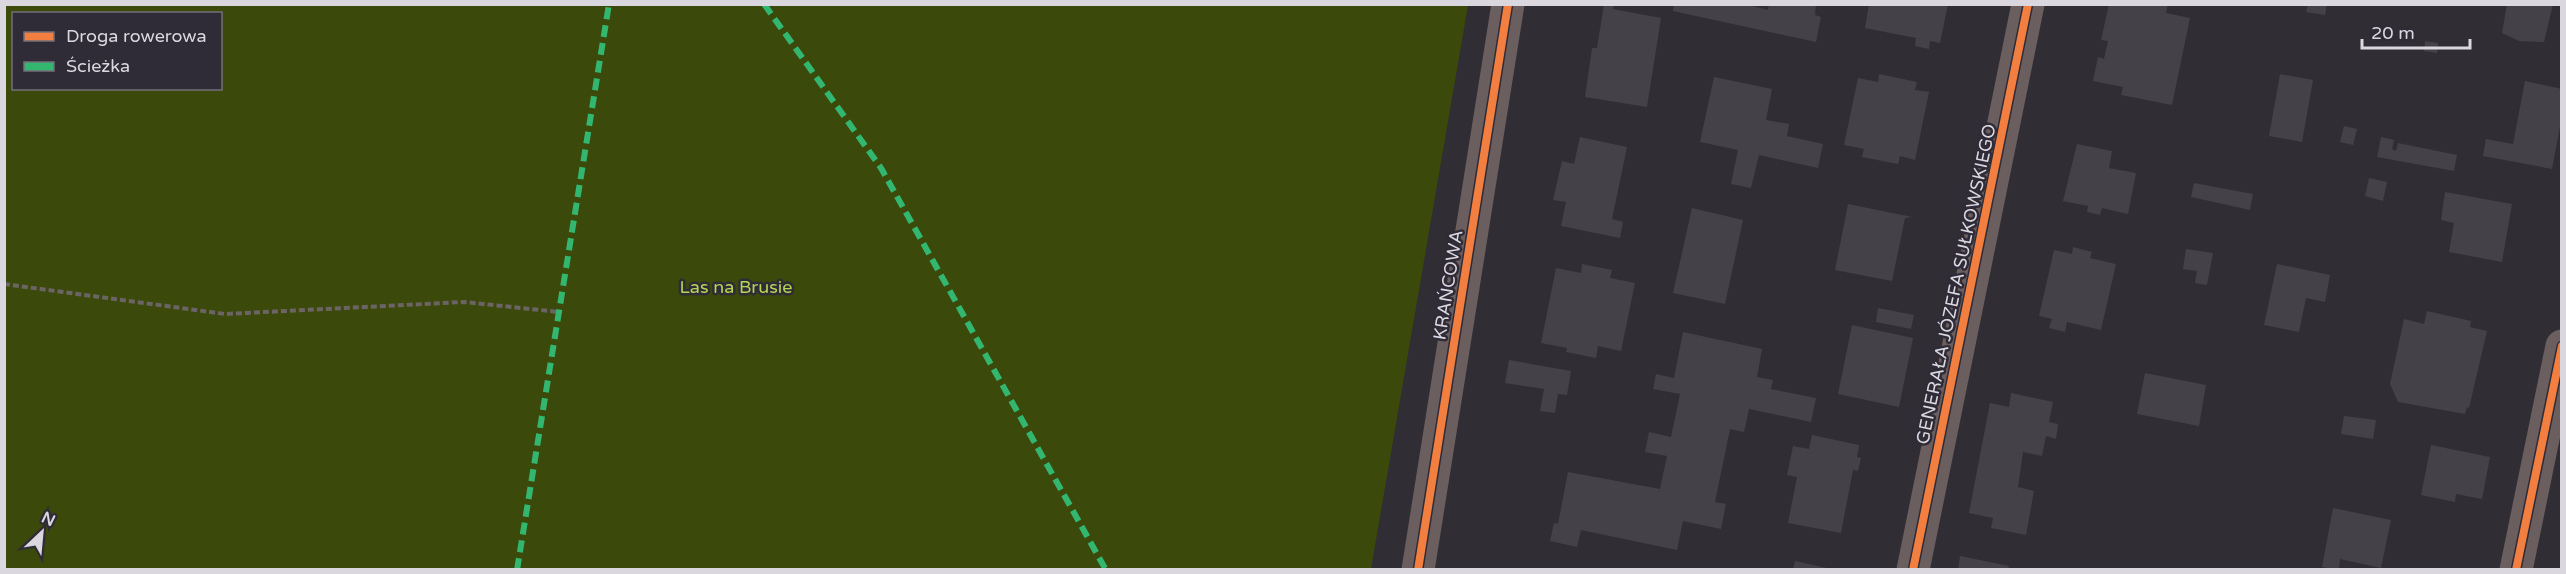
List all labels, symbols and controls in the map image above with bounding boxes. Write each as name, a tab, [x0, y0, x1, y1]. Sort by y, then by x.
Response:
legend	[12, 12, 222, 90]
scale bar	[2362, 12, 2470, 50]
text: 20 m	[2371, 22, 2415, 44]
text: Droga rowerowa	[66, 25, 207, 47]
text: Ścieżka	[66, 55, 130, 77]
street label: GENERAŁA JÓZEFA SUŁKOWSKIEGO	[1911, 122, 2001, 446]
street label: KRAŃCOWA	[1428, 228, 1468, 342]
park label: Las na Brusie	[679, 276, 793, 298]
north arrow	[12, 502, 72, 562]
text: N	[38, 508, 58, 531]

